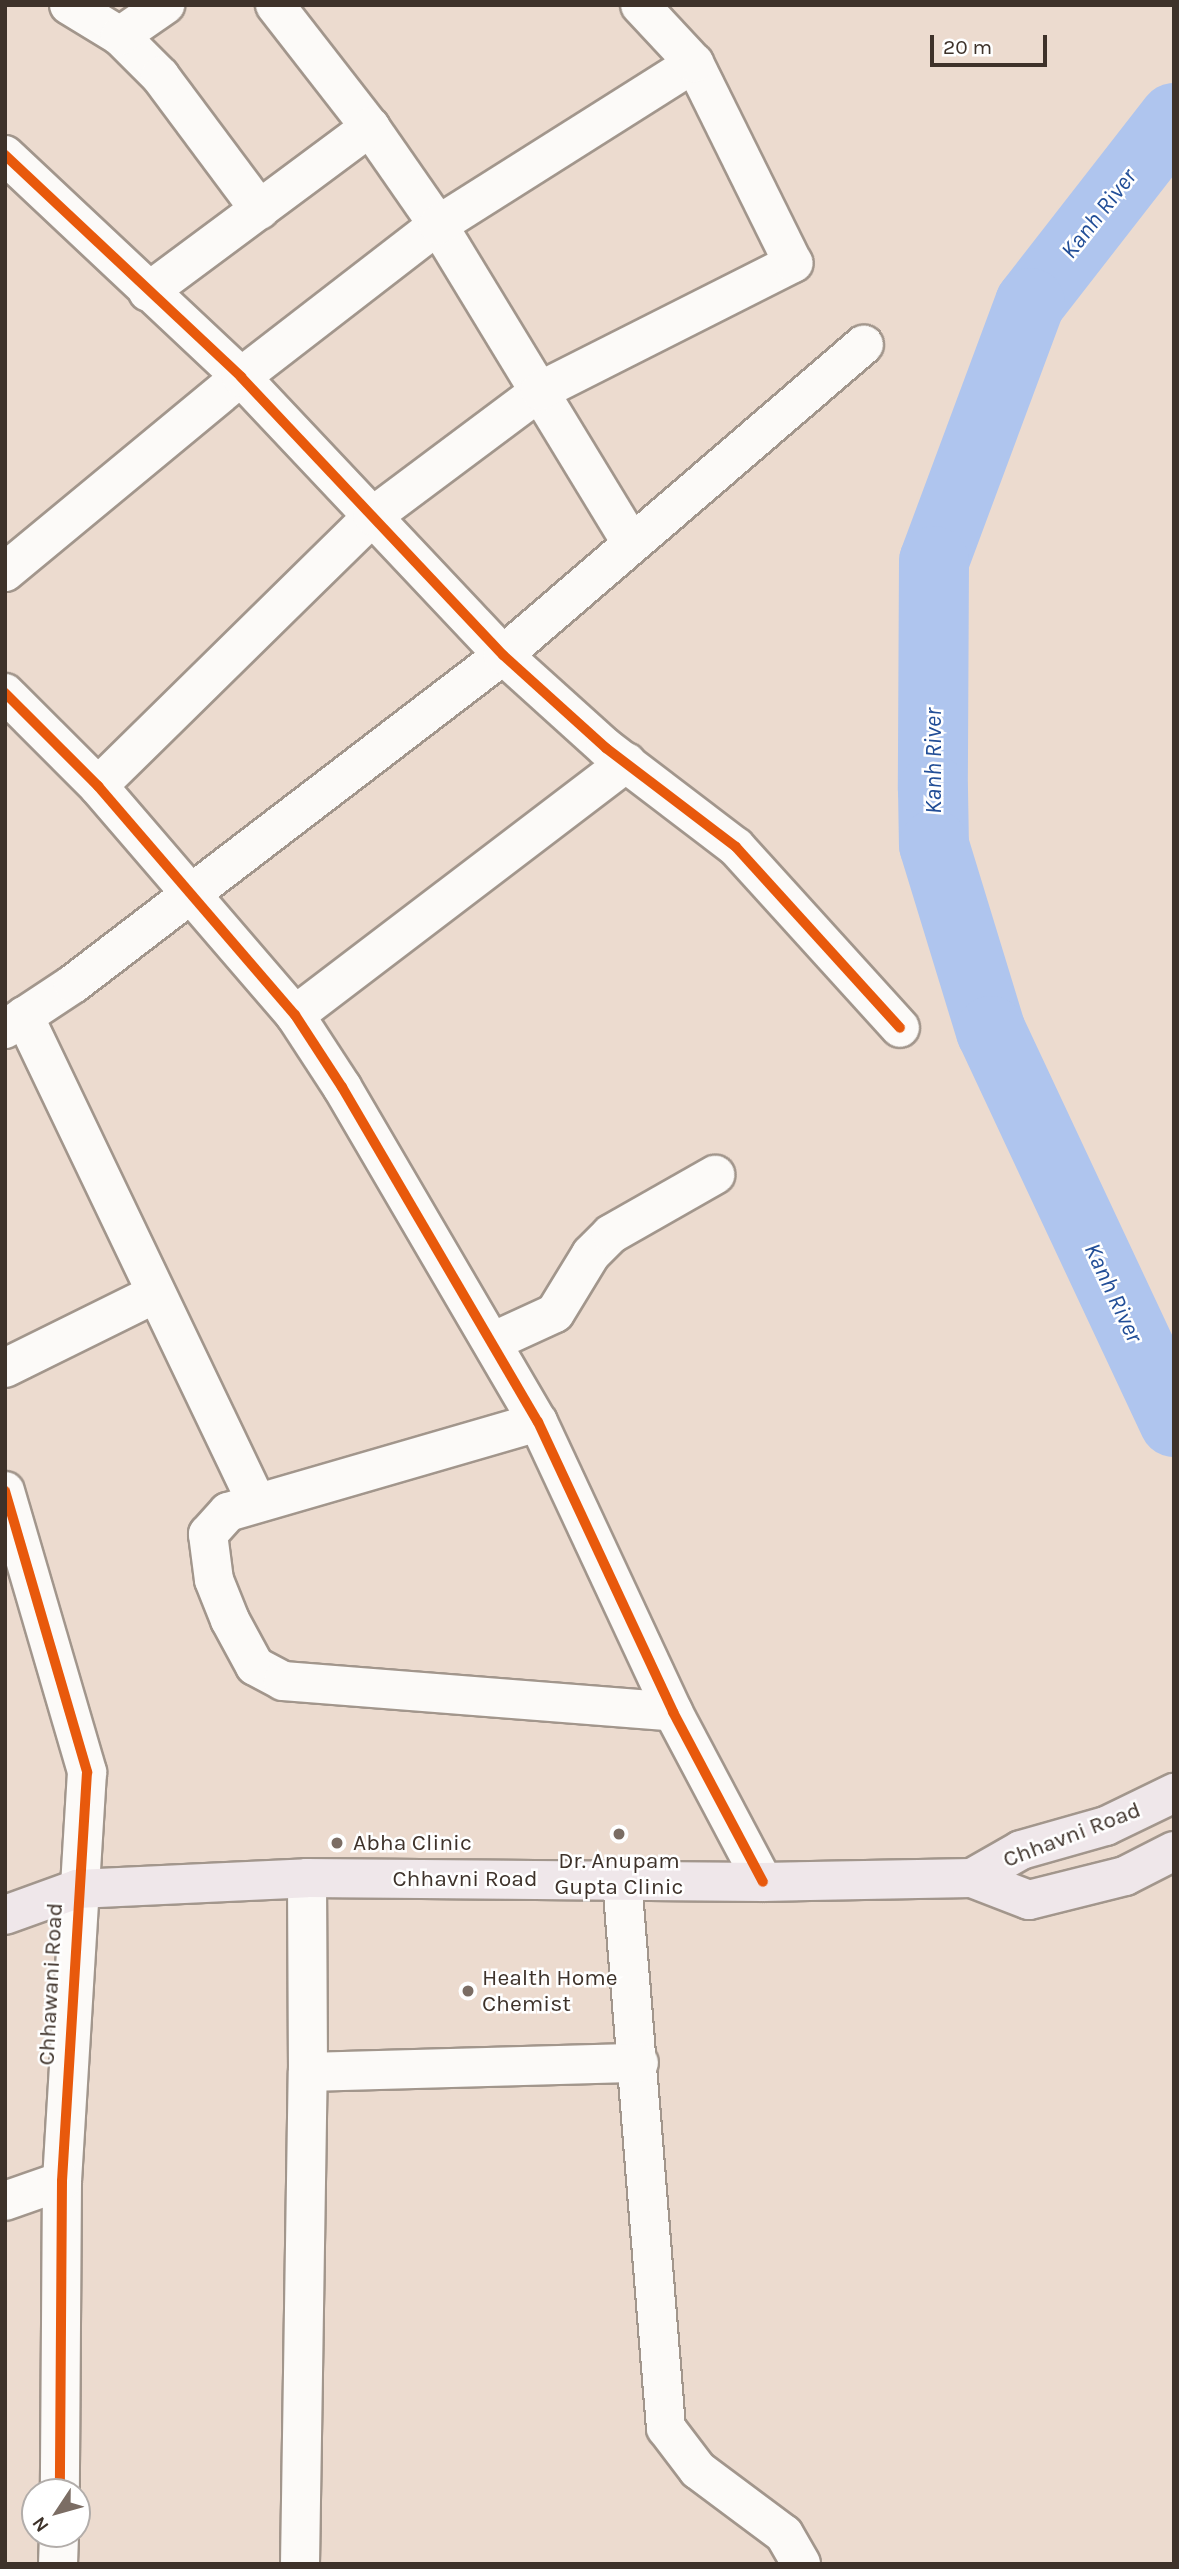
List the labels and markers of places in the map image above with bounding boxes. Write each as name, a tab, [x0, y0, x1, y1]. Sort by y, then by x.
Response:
marker: Dr. Anupam Gupta Clinic	[609, 1824, 629, 1844]
place label: Abha Clinic	[353, 1829, 472, 1857]
marker: Abha Clinic	[327, 1833, 347, 1853]
place label: Dr. Anupam Gupta Clinic	[555, 1847, 683, 1901]
place label: Health Home Chemist	[482, 1964, 618, 2018]
marker: Health Home Chemist	[460, 1983, 476, 1999]

